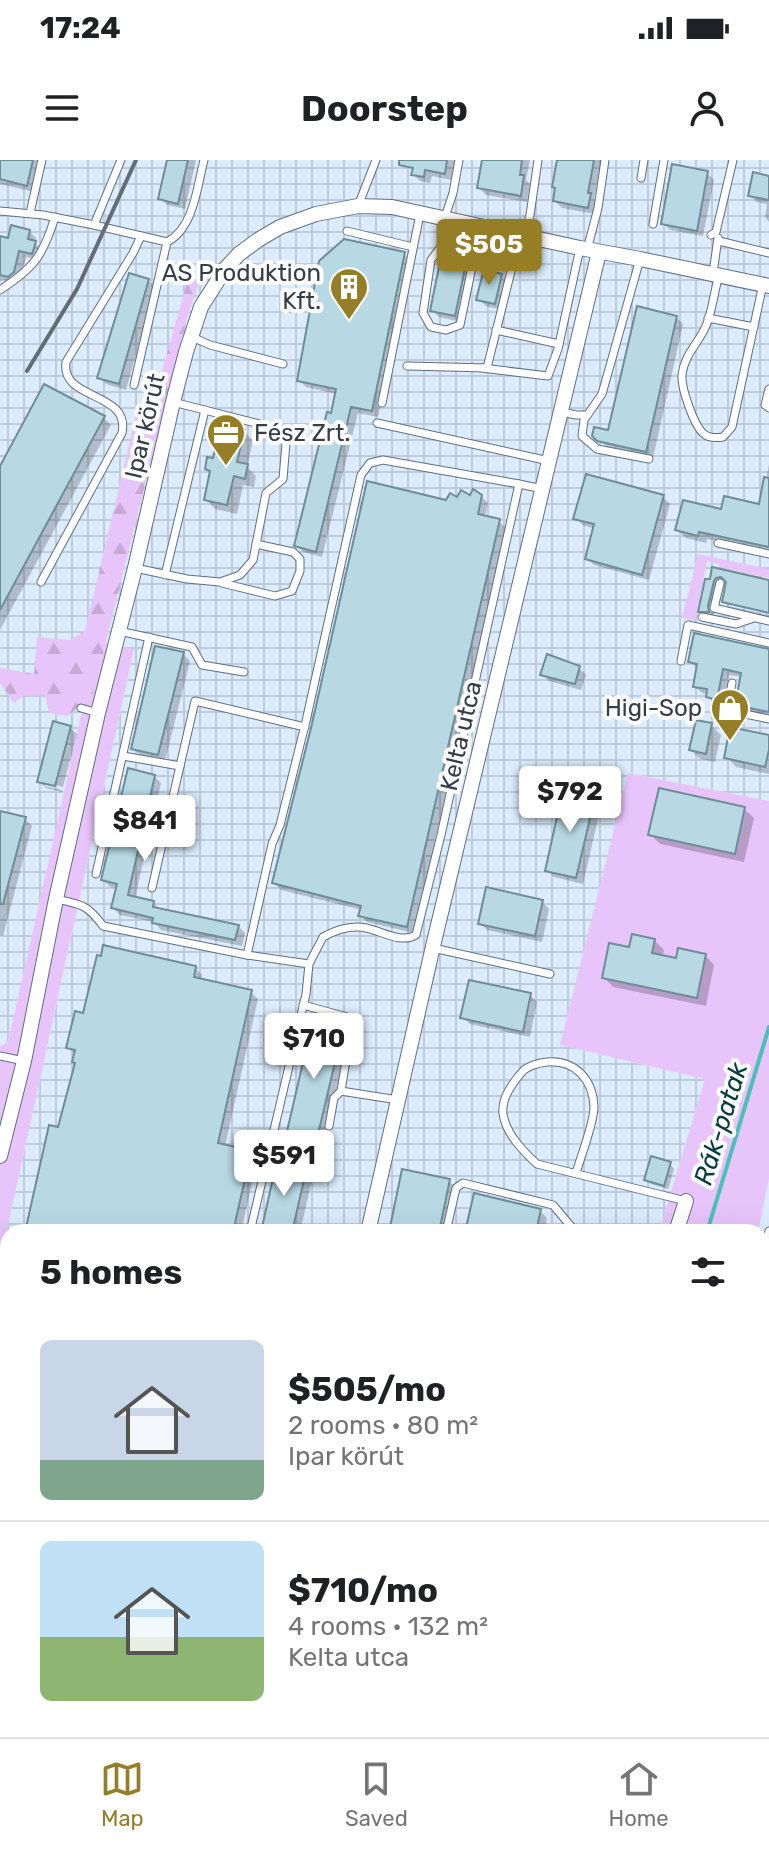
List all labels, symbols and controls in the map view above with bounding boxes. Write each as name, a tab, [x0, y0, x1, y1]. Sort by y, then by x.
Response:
text: 17:24	[40, 10, 121, 46]
icon: menu	[40, 86, 84, 130]
icon: person	[685, 86, 729, 130]
text: Doorstep	[301, 87, 468, 130]
pin: $505	[442, 219, 536, 287]
text: $505	[455, 229, 523, 260]
place label: AS Produktion Kft.	[162, 259, 321, 315]
building icon: AS Produktion Kft.	[328, 266, 370, 321]
street label: Ipar körút	[119, 371, 171, 481]
office icon: Fész Zrt.	[205, 412, 247, 467]
place label: Fész Zrt.	[254, 419, 350, 447]
street label: Kelta utca	[435, 678, 487, 794]
shop icon: Higi-Sop	[709, 687, 751, 742]
place label: Higi-Sop	[605, 694, 702, 722]
pin: $792	[523, 766, 617, 834]
text: $792	[537, 776, 603, 807]
pin: $841	[98, 795, 192, 863]
text: $841	[112, 805, 178, 836]
pin: $710	[267, 1013, 361, 1081]
text: $710	[283, 1023, 345, 1054]
water label: Rák-patak	[688, 1058, 755, 1189]
pin: $591	[237, 1130, 331, 1198]
text: $591	[252, 1140, 316, 1171]
icon: filters	[686, 1250, 730, 1294]
text: 5 homes	[40, 1252, 182, 1293]
text: $505/mo	[288, 1369, 446, 1410]
icon: home	[104, 1372, 200, 1468]
text: 2 rooms · 80 m²	[288, 1410, 478, 1441]
text: Ipar körút	[288, 1441, 404, 1472]
text: $710/mo	[288, 1570, 438, 1611]
icon: home	[104, 1573, 200, 1669]
text: 4 rooms · 132 m²	[288, 1611, 488, 1642]
text: Kelta utca	[288, 1642, 409, 1673]
tab: Map	[100, 1757, 144, 1832]
tab: Saved	[345, 1757, 408, 1832]
tab: Home	[608, 1757, 669, 1832]

